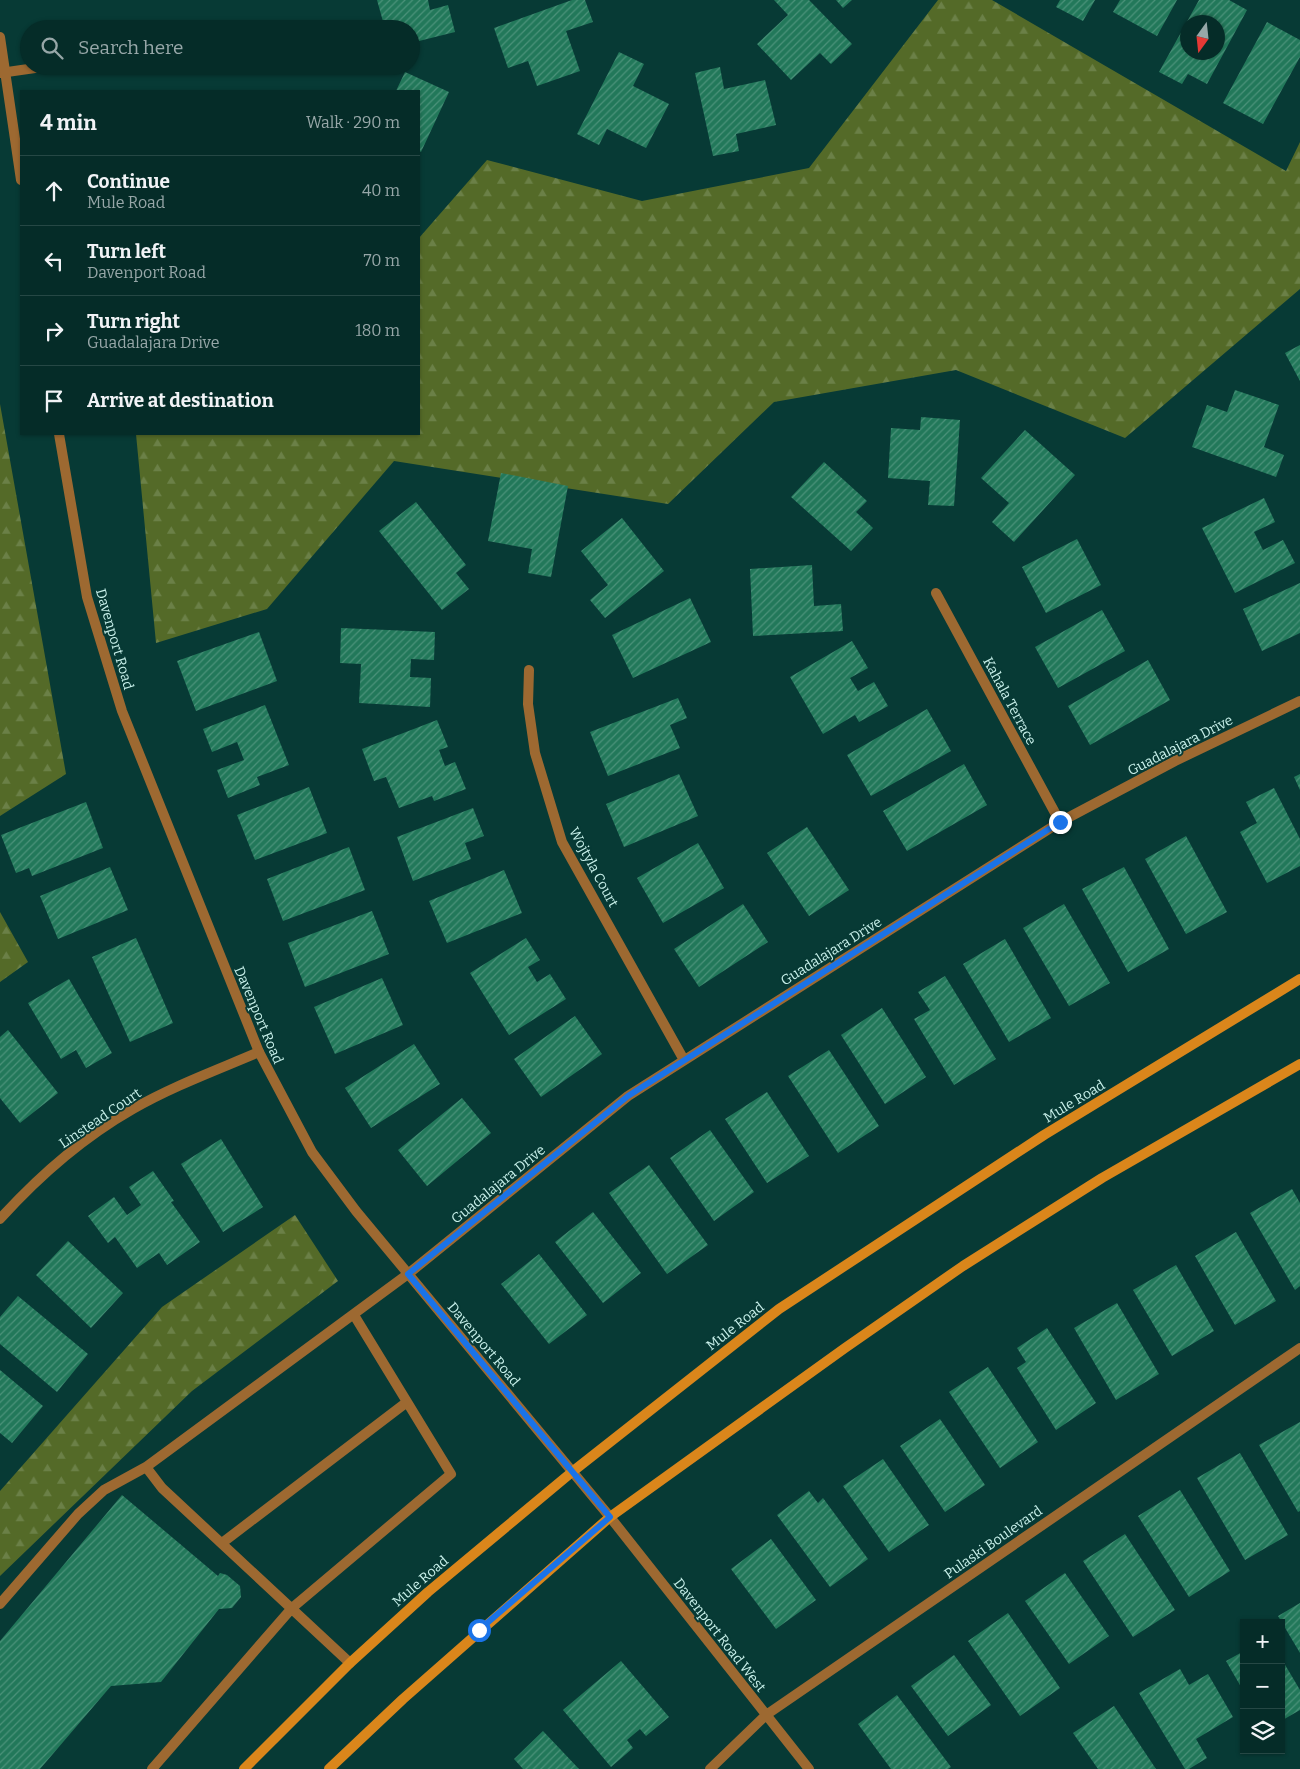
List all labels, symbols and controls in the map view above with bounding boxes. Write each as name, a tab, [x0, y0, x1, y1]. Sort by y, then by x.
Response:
north arrow	[1180, 15, 1225, 60]
search box	[20, 20, 420, 75]
icon: search	[38, 34, 66, 62]
text: Search here	[78, 36, 183, 59]
text: 4 min	[40, 110, 97, 136]
text: Walk · 290 m	[306, 113, 400, 132]
text: Continue	[87, 170, 170, 193]
icon: ahead	[40, 177, 68, 205]
text: 40 m	[362, 181, 400, 200]
text: Mule Road	[87, 193, 165, 212]
text: Turn left	[87, 240, 166, 263]
icon: left	[40, 247, 68, 275]
text: 70 m	[364, 251, 400, 270]
text: Davenport Road	[87, 263, 206, 282]
text: Turn right	[87, 310, 180, 333]
icon: right	[40, 317, 68, 345]
text: 180 m	[355, 321, 400, 340]
text: Guadalajara Drive	[87, 333, 219, 352]
icon: arrive	[40, 387, 68, 415]
text: Arrive at destination	[87, 389, 274, 412]
street label: Davenport Road	[92, 587, 137, 691]
street label: Kahala Terrace	[979, 655, 1040, 748]
street label: Guadalajara Drive	[1125, 712, 1236, 779]
route end	[1049, 811, 1072, 834]
street label: Wojtyla Court	[565, 824, 622, 910]
street label: Guadalajara Drive	[778, 914, 885, 989]
street label: Davenport Road	[230, 964, 287, 1066]
street label: Mule Road	[1040, 1076, 1108, 1126]
street label: Linstead Court	[56, 1085, 144, 1152]
street label: Guadalajara Drive	[448, 1141, 549, 1227]
street label: Davenport Road	[444, 1299, 524, 1390]
street label: Mule Road	[703, 1299, 768, 1354]
street label: Pulaski Boulevard	[941, 1502, 1046, 1583]
street label: Mule Road	[389, 1552, 452, 1610]
street label: Davenport Road West	[670, 1575, 769, 1696]
route start	[468, 1619, 491, 1642]
map controls	[1240, 1619, 1285, 1754]
button: +	[1240, 1619, 1285, 1664]
button: −	[1240, 1664, 1285, 1709]
button: layers	[1240, 1709, 1285, 1754]

